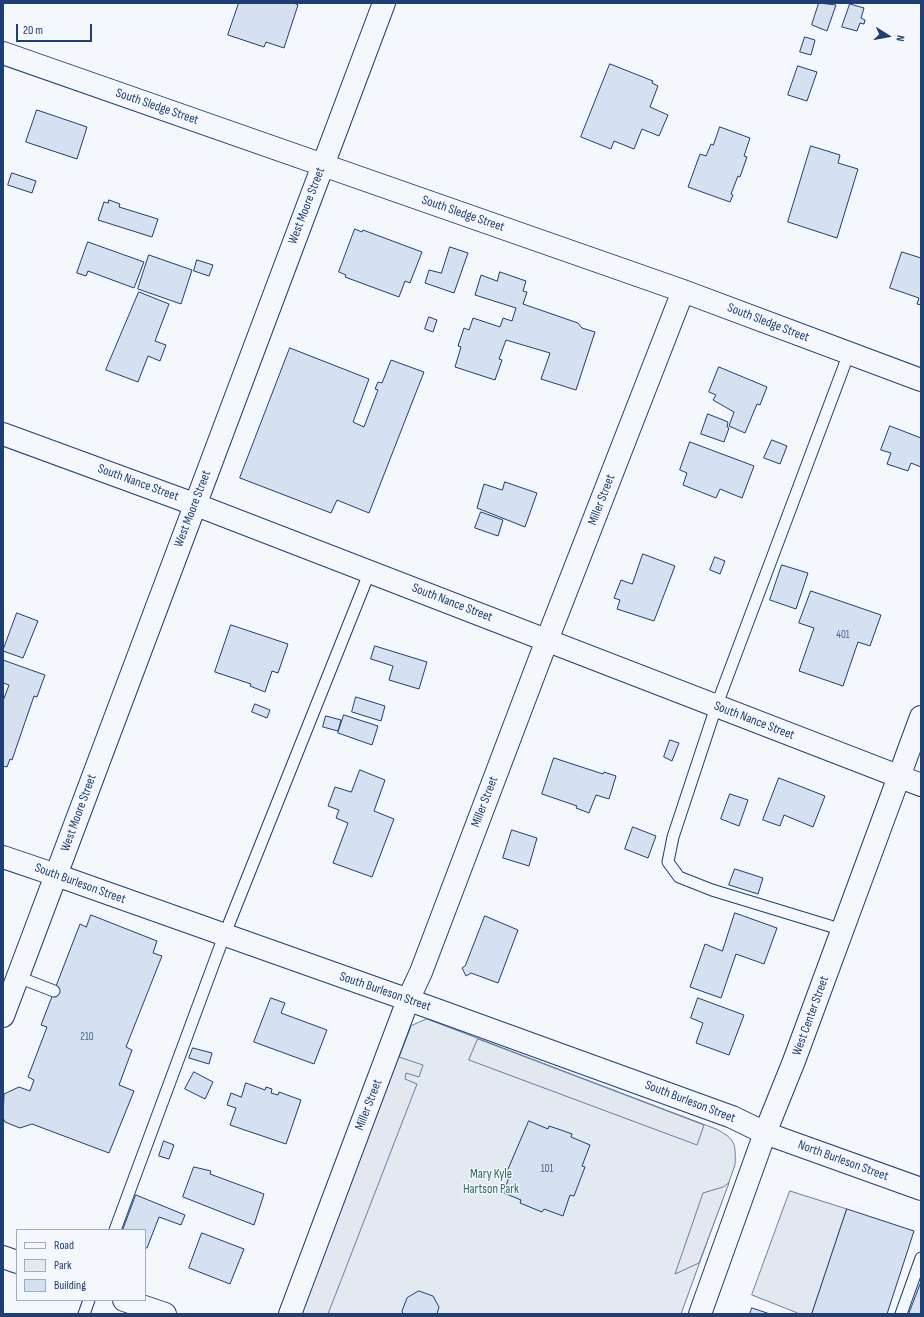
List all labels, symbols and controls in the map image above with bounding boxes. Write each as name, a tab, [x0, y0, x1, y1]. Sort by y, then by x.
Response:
scale bar	[18, 16, 94, 42]
north arrow	[868, 16, 908, 56]
text: 20 m	[23, 23, 43, 38]
text: N	[893, 34, 907, 43]
street label: South Sledge Street	[114, 86, 200, 128]
street label: West Moore Street	[285, 165, 329, 247]
street label: South Sledge Street	[420, 193, 506, 235]
street label: South Sledge Street	[725, 300, 811, 346]
street label: South Nance Street	[95, 461, 181, 505]
street label: West Moore Street	[171, 468, 215, 550]
street label: Miller Street	[585, 472, 619, 528]
street label: South Nance Street	[410, 580, 494, 626]
house number: 401	[836, 628, 850, 642]
street label: South Nance Street	[712, 698, 796, 744]
street label: West Moore Street	[58, 772, 100, 854]
street label: Miller Street	[468, 774, 502, 830]
street label: South Burleson Street	[32, 860, 128, 908]
street label: South Burleson Street	[337, 969, 433, 1015]
street label: West Center Street	[789, 974, 833, 1058]
house number: 210	[80, 1030, 94, 1044]
street label: Miller Street	[352, 1077, 386, 1133]
street label: South Burleson Street	[643, 1078, 737, 1126]
street label: North Burleson Street	[796, 1137, 890, 1185]
house number: 101	[541, 1162, 553, 1176]
park label: Mary Kyle Hartson Park	[463, 1167, 519, 1198]
legend	[16, 1229, 146, 1301]
text: Road	[54, 1238, 74, 1253]
text: Park	[54, 1258, 72, 1273]
text: Building	[54, 1278, 86, 1293]

